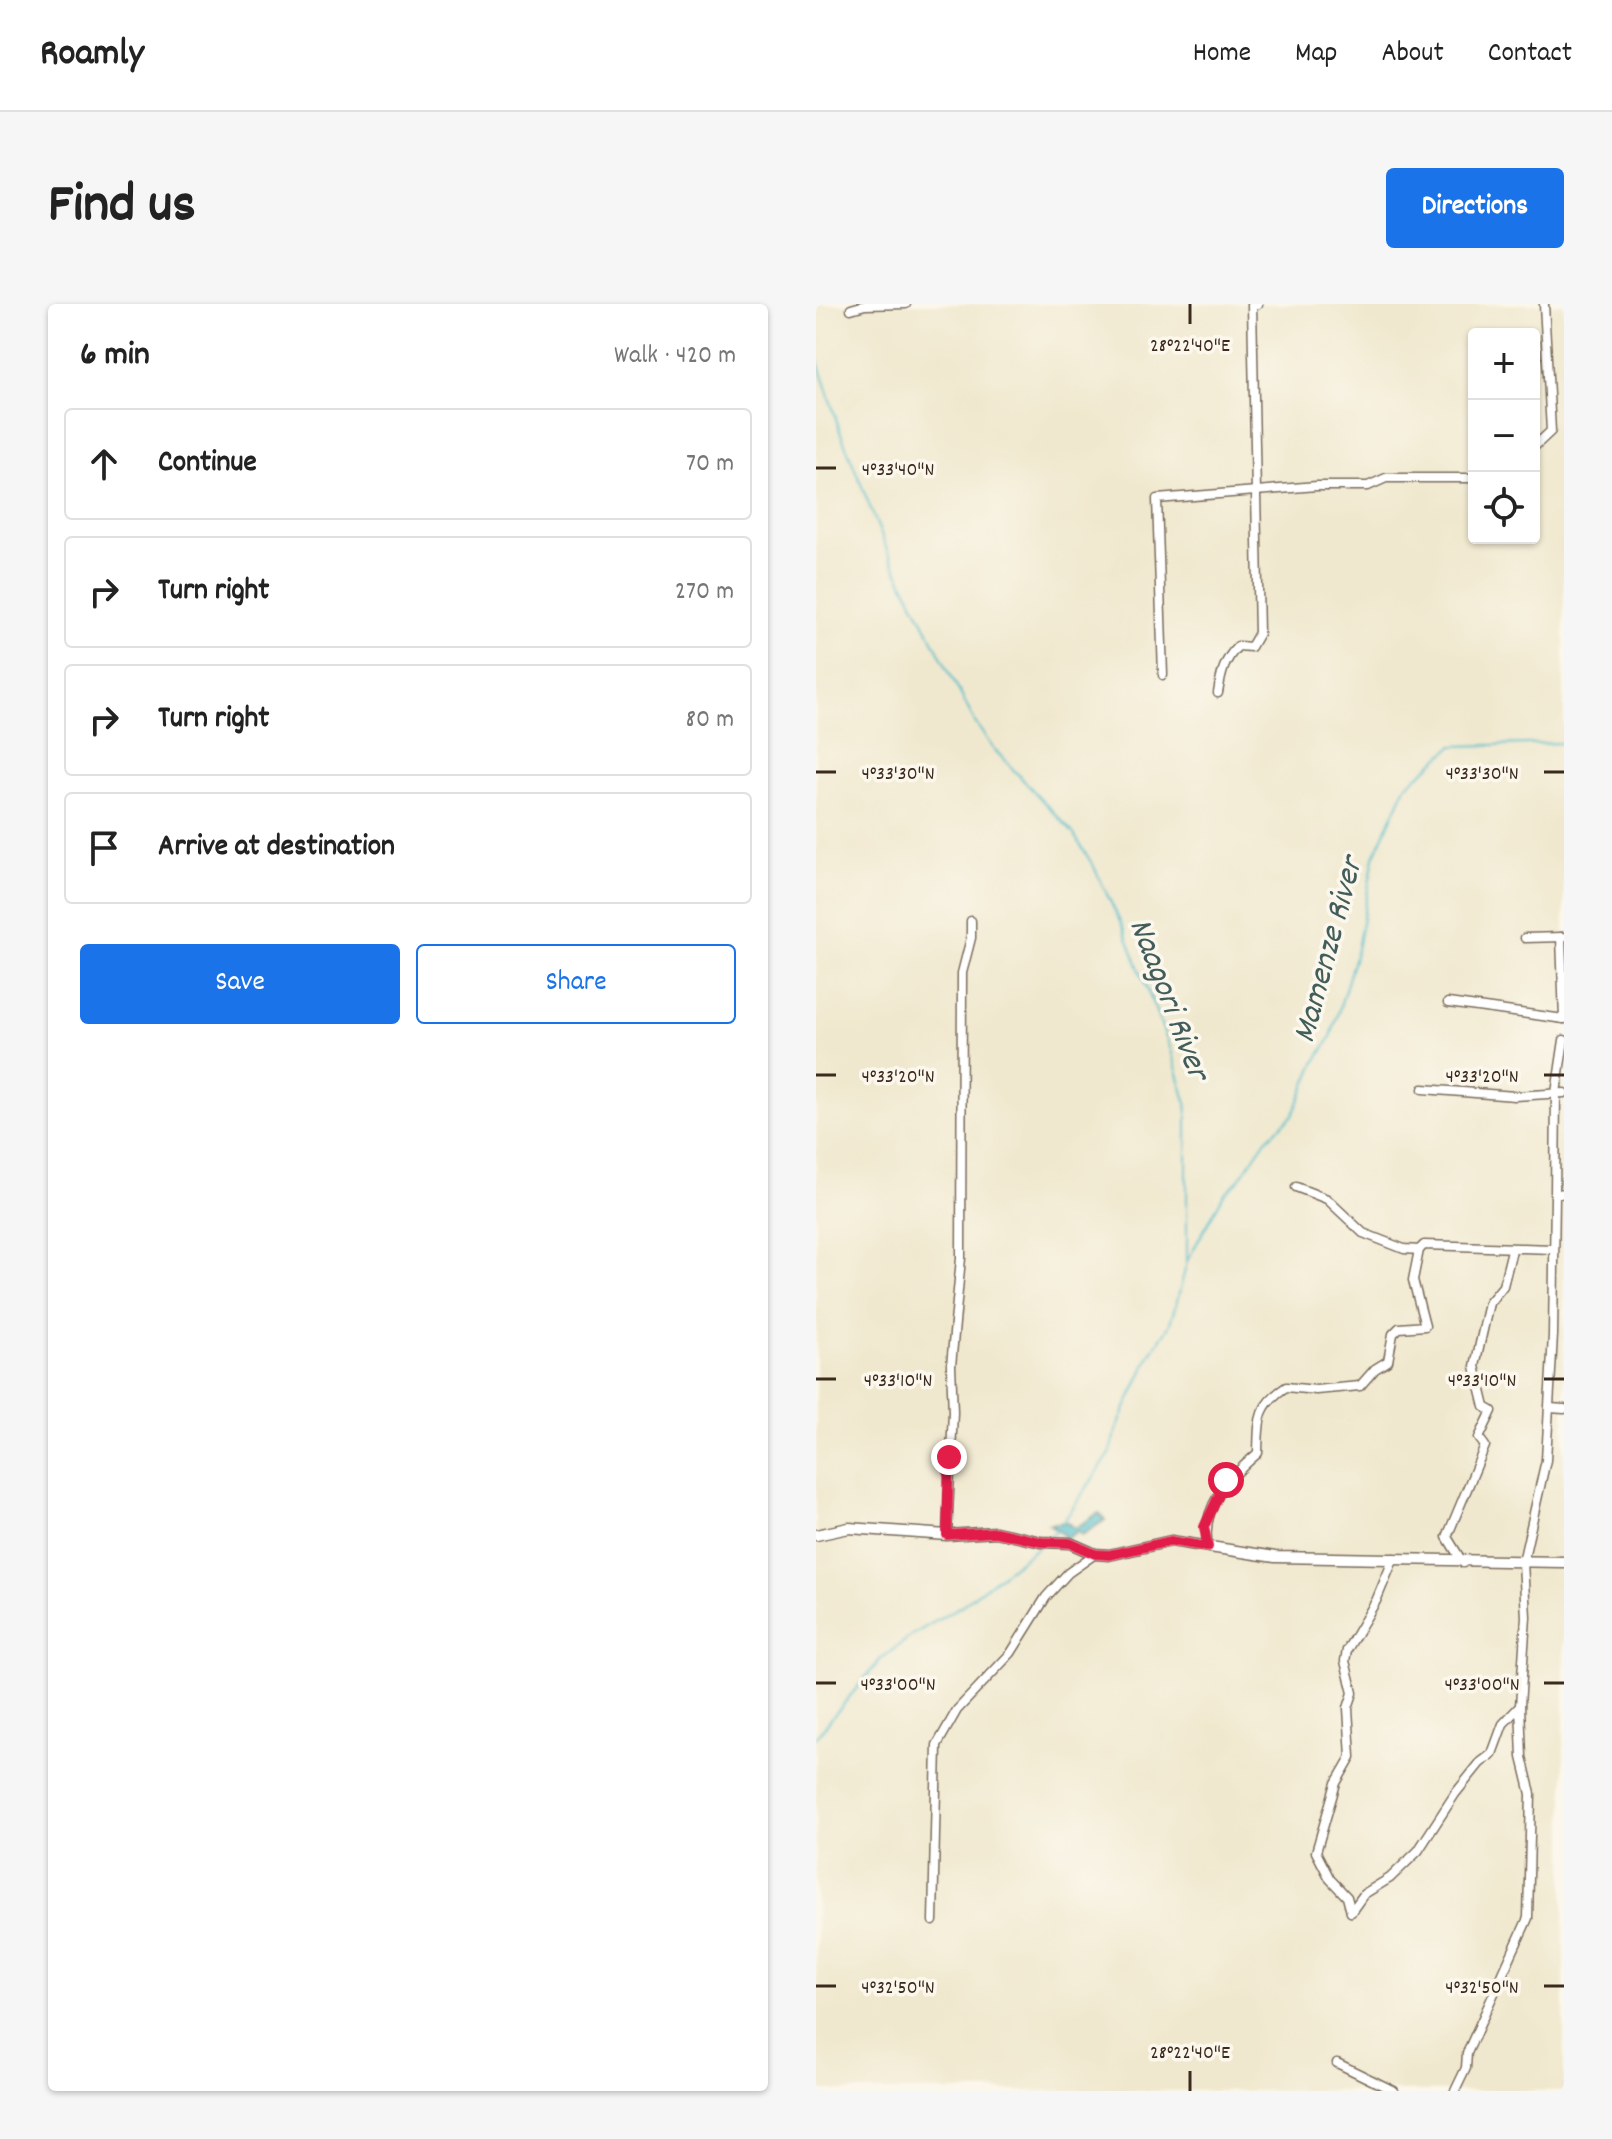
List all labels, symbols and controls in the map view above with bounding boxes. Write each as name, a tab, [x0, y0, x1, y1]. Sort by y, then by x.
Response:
text: Roamly	[40, 28, 144, 83]
text: Home	[1193, 35, 1251, 75]
text: Map	[1295, 35, 1337, 75]
text: About	[1381, 35, 1444, 75]
text: Contact	[1488, 35, 1572, 75]
text: Find us	[48, 168, 196, 248]
button: Directions	[1386, 168, 1564, 248]
map controls	[1468, 328, 1540, 544]
button: +	[1468, 328, 1540, 400]
text: 6 min	[80, 332, 150, 381]
text: 28°22'40"E	[1150, 333, 1230, 361]
text: Walk · 420 m	[614, 338, 736, 375]
button: −	[1468, 400, 1540, 472]
icon: ahead	[82, 442, 126, 486]
text: Continue	[158, 443, 257, 486]
text: 70 m	[686, 446, 734, 483]
text: 4°33'40"N	[862, 457, 934, 485]
button: locate	[1468, 472, 1540, 544]
icon: right	[82, 570, 126, 614]
text: Turn right	[158, 571, 269, 614]
text: 270 m	[675, 574, 734, 611]
icon: right	[82, 698, 126, 742]
text: Turn right	[158, 699, 269, 742]
text: 80 m	[686, 702, 734, 739]
text: 4°33'30"N	[861, 761, 935, 789]
text: 4°33'30"N	[1445, 761, 1519, 789]
icon: arrive	[82, 826, 126, 870]
text: Arrive at destination	[158, 827, 395, 870]
water label: Mamenze River	[1282, 849, 1379, 1049]
water label: Naagori River	[1114, 912, 1221, 1091]
button: Save	[80, 944, 400, 1024]
button: Share	[416, 944, 736, 1024]
text: 4°33'20"N	[861, 1064, 935, 1092]
text: 4°33'20"N	[1445, 1064, 1519, 1092]
text: 4°33'10"N	[864, 1368, 932, 1396]
text: 4°33'10"N	[1448, 1368, 1516, 1396]
route end	[931, 1439, 967, 1475]
route start	[1208, 1462, 1244, 1498]
text: 4°33'00"N	[860, 1672, 936, 1700]
text: 4°33'00"N	[1444, 1672, 1520, 1700]
text: 4°32'50"N	[861, 1975, 935, 2003]
text: 4°32'50"N	[1445, 1975, 1519, 2003]
text: 28°22'40"E	[1150, 2040, 1230, 2068]

